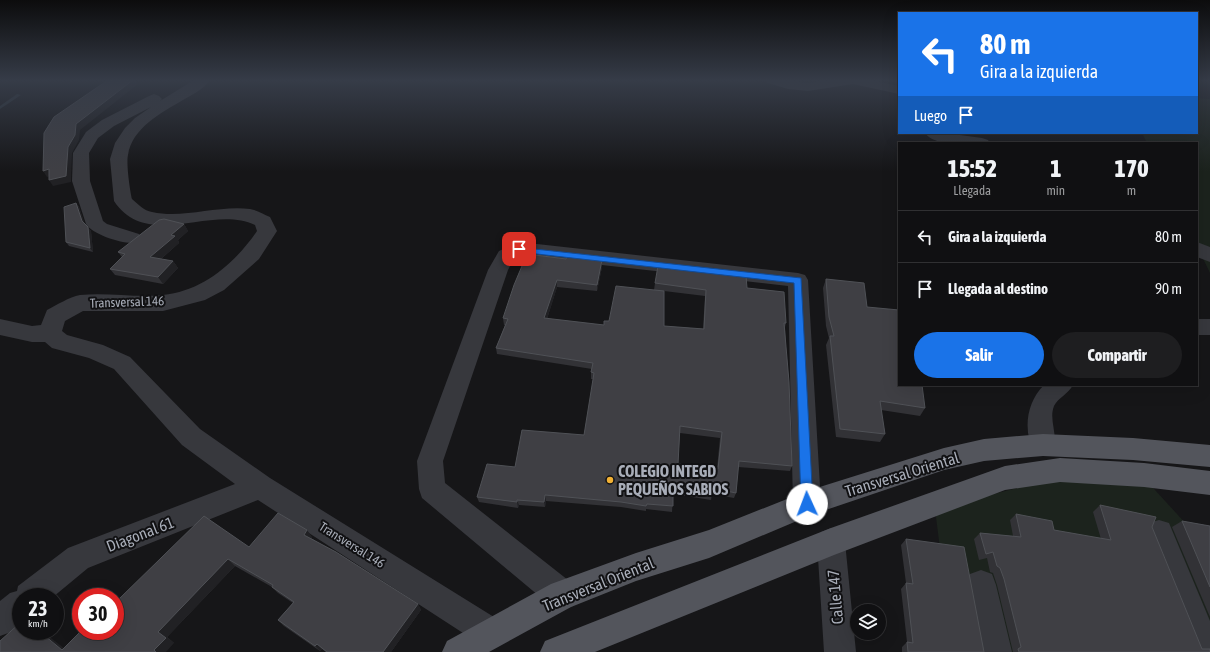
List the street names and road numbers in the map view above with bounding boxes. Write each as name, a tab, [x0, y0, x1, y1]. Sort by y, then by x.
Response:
street label: Transversal 146	[89, 293, 165, 311]
street label: Transversal Oriental	[843, 448, 962, 500]
street label: Diagonal 61	[104, 513, 177, 556]
street label: Transversal 146	[316, 519, 388, 571]
street label: Transversal Oriental	[540, 553, 657, 615]
street label: Calle 147	[824, 569, 846, 625]

